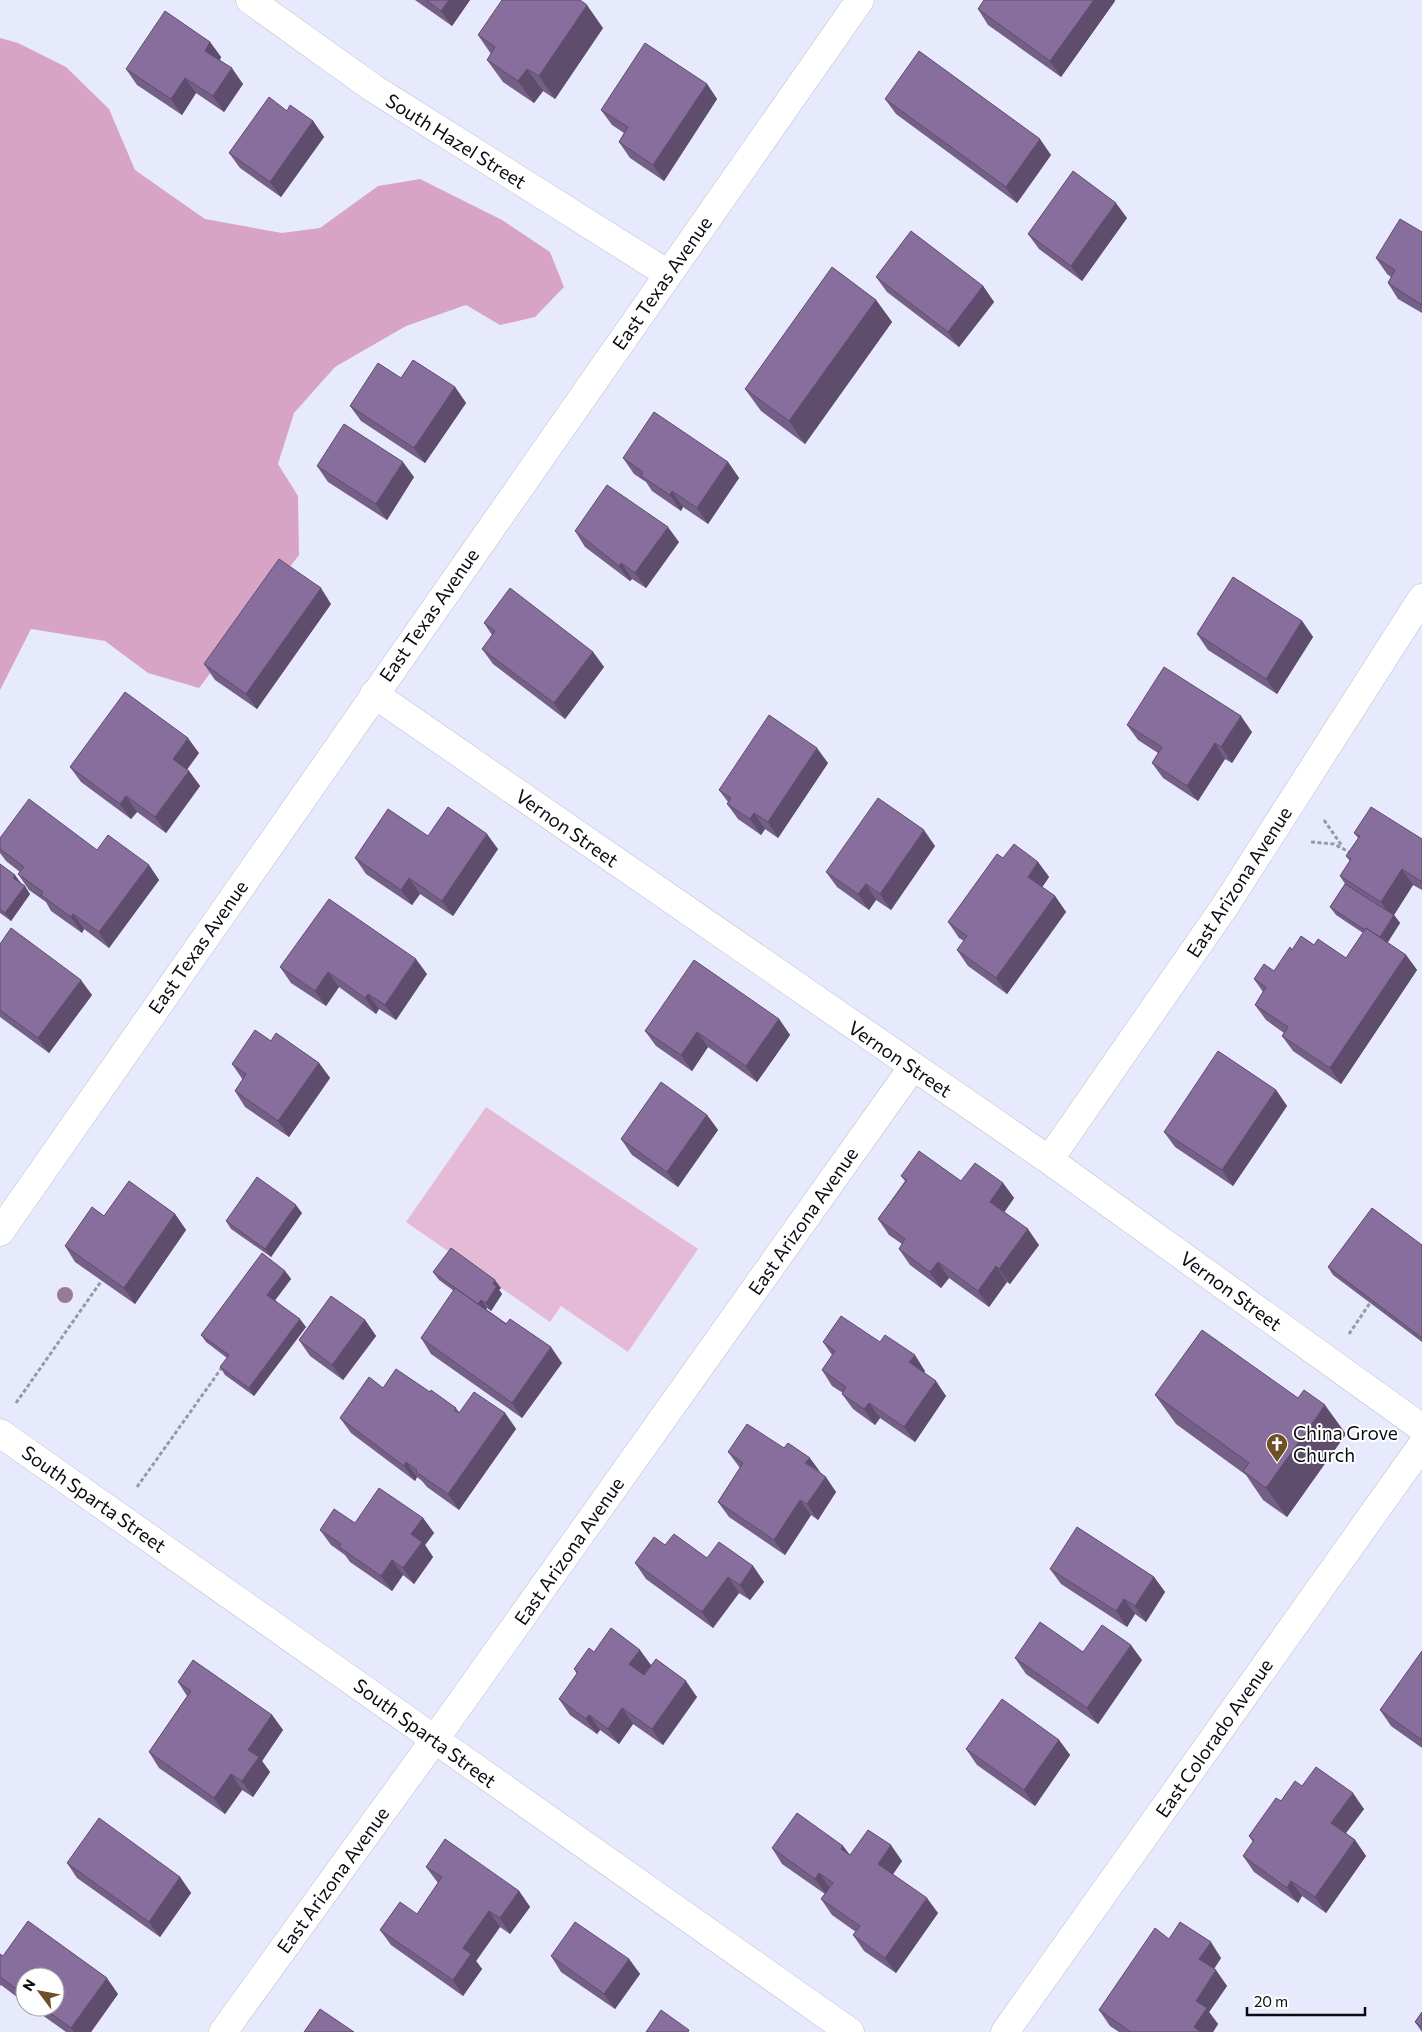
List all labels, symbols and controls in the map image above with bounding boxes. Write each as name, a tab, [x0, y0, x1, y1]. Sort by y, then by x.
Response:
street label: South Hazel Street	[382, 88, 531, 193]
street label: East Texas Avenue	[607, 212, 716, 354]
street label: East Texas Avenue	[374, 544, 483, 686]
street label: Vernon Street	[512, 784, 623, 871]
street label: East Arizona Avenue	[1181, 802, 1296, 962]
street label: East Texas Avenue	[143, 876, 252, 1018]
street label: Vernon Street	[844, 1016, 957, 1102]
street label: East Arizona Avenue	[743, 1142, 862, 1299]
street label: Vernon Street	[1176, 1246, 1287, 1335]
place label: China Grove Church	[1293, 1421, 1398, 1466]
church icon: China Grove Church	[1265, 1432, 1289, 1463]
street label: South Sparta Street	[18, 1440, 171, 1557]
street label: East Arizona Avenue	[509, 1472, 628, 1629]
street label: East Colorado Avenue	[1150, 1654, 1277, 1821]
street label: South Sparta Street	[350, 1673, 501, 1792]
street label: East Arizona Avenue	[272, 1802, 393, 1957]
north arrow	[15, 1967, 65, 2017]
text: N	[19, 1976, 39, 1994]
scale bar	[1247, 1984, 1364, 2016]
text: 20 m	[1254, 1992, 1288, 2010]

